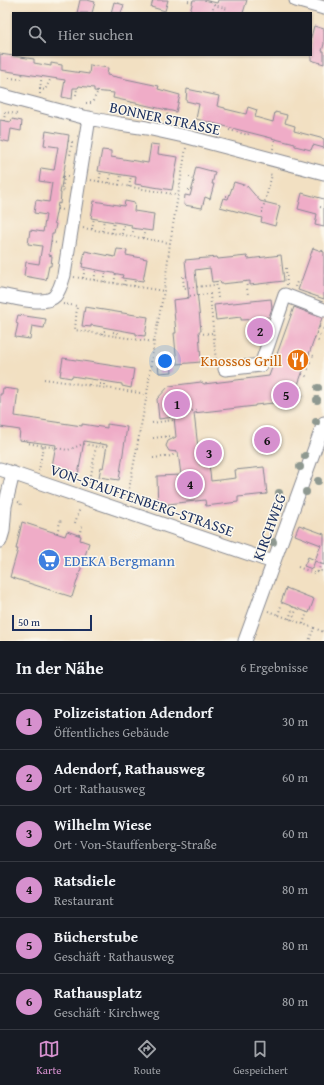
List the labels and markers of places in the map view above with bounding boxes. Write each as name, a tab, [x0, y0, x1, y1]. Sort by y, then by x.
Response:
pin: 2	[247, 316, 273, 346]
restaurant icon: Knossos Grill	[285, 347, 311, 373]
place label: Knossos Grill	[201, 350, 282, 371]
pin: 5	[273, 380, 299, 410]
pin: 1	[164, 389, 190, 419]
pin: 6	[254, 425, 280, 455]
pin: 3	[196, 438, 222, 468]
pin: 4	[177, 469, 203, 499]
supermarket icon: EDEKA Bergmann	[36, 547, 62, 573]
place label: EDEKA Bergmann	[64, 550, 176, 571]

